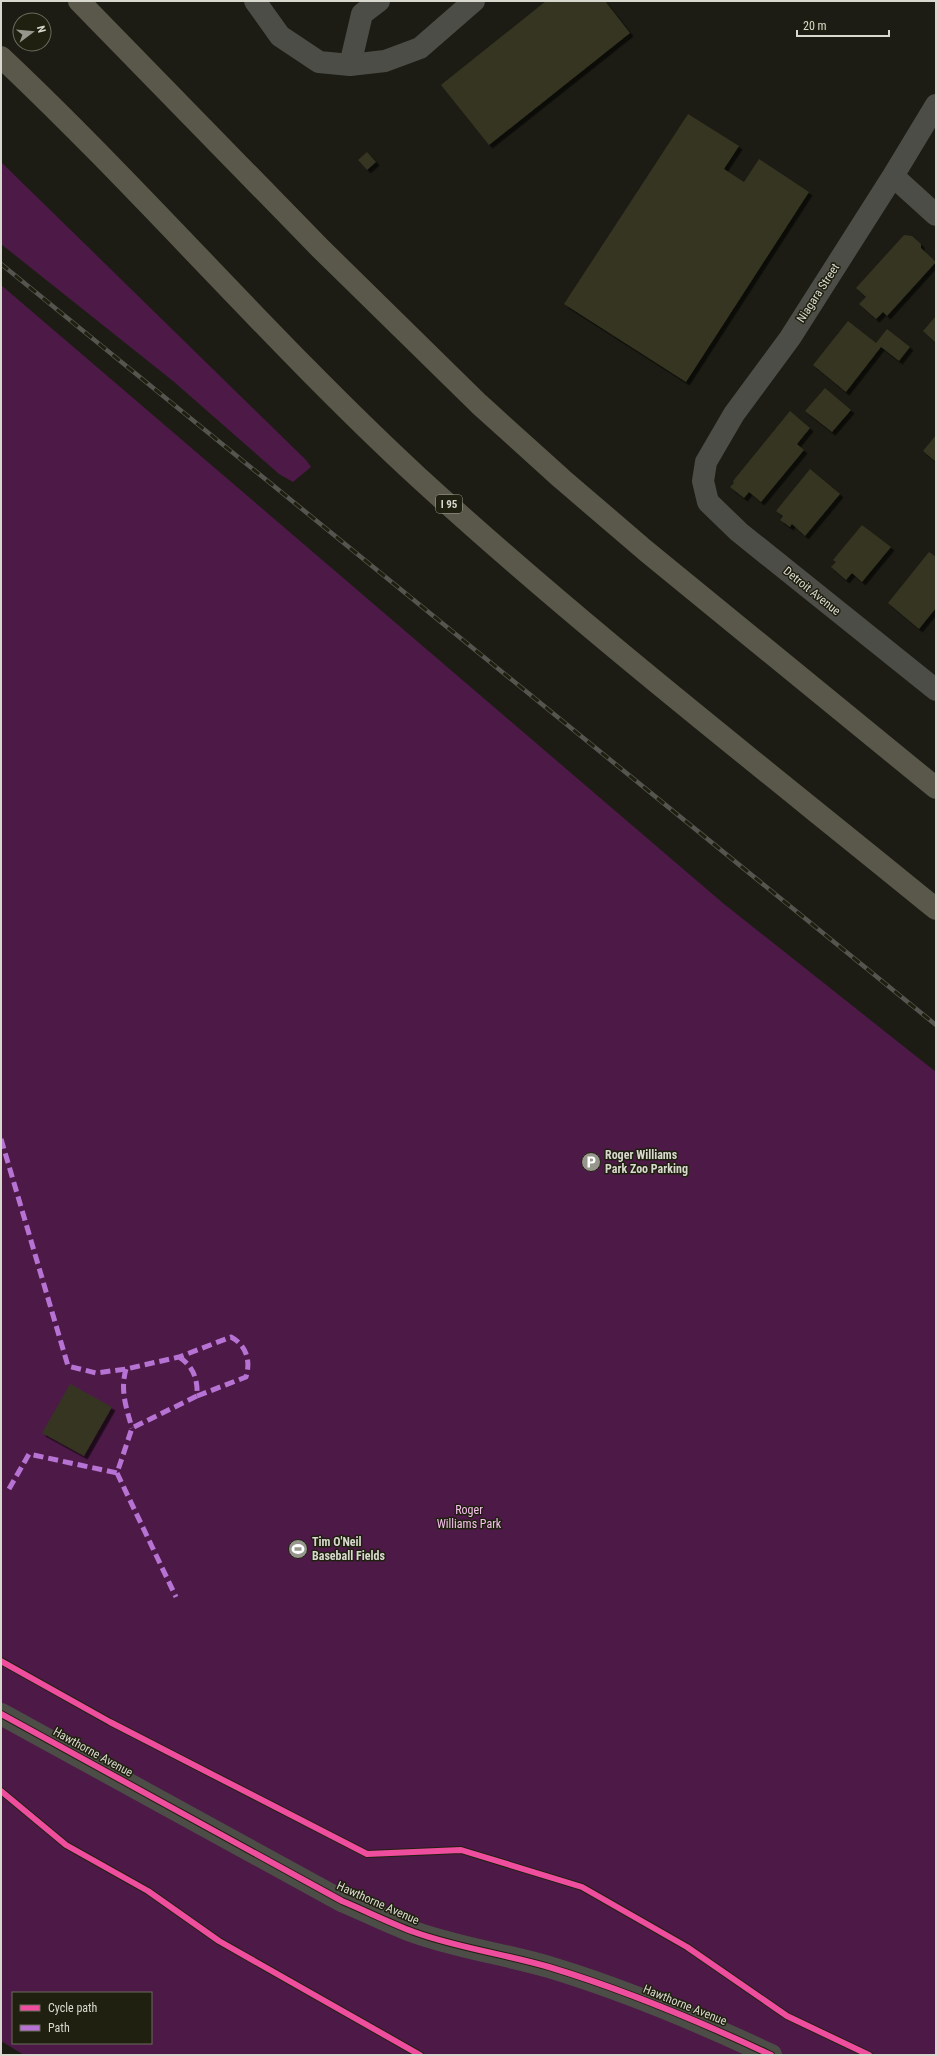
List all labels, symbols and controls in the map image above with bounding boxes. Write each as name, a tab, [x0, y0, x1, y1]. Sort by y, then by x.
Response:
north arrow	[12, 12, 52, 52]
scale bar	[797, 12, 889, 38]
text: 20 m	[803, 19, 827, 33]
text: N	[34, 24, 48, 35]
street label: Niagara Street	[794, 260, 843, 325]
road number: I 95	[436, 495, 462, 513]
street label: Detroit Avenue	[781, 564, 844, 618]
place label: Roger Williams Park Zoo Parking	[605, 1148, 688, 1176]
parking icon: Roger Williams Park Zoo Parking	[580, 1151, 602, 1173]
park label: Roger Williams Park	[437, 1503, 502, 1531]
place label: Tim O'Neil Baseball Fields	[312, 1535, 385, 1563]
sports icon: Tim O'Neil Baseball Fields	[287, 1538, 309, 1560]
street label: Hawthorne Avenue	[51, 1724, 136, 1780]
street label: Hawthorne Avenue	[335, 1879, 422, 1928]
street label: Hawthorne Avenue	[641, 1982, 729, 2028]
legend	[12, 1992, 152, 2044]
text: Cycle path	[48, 2001, 98, 2015]
text: Path	[48, 2021, 70, 2035]

